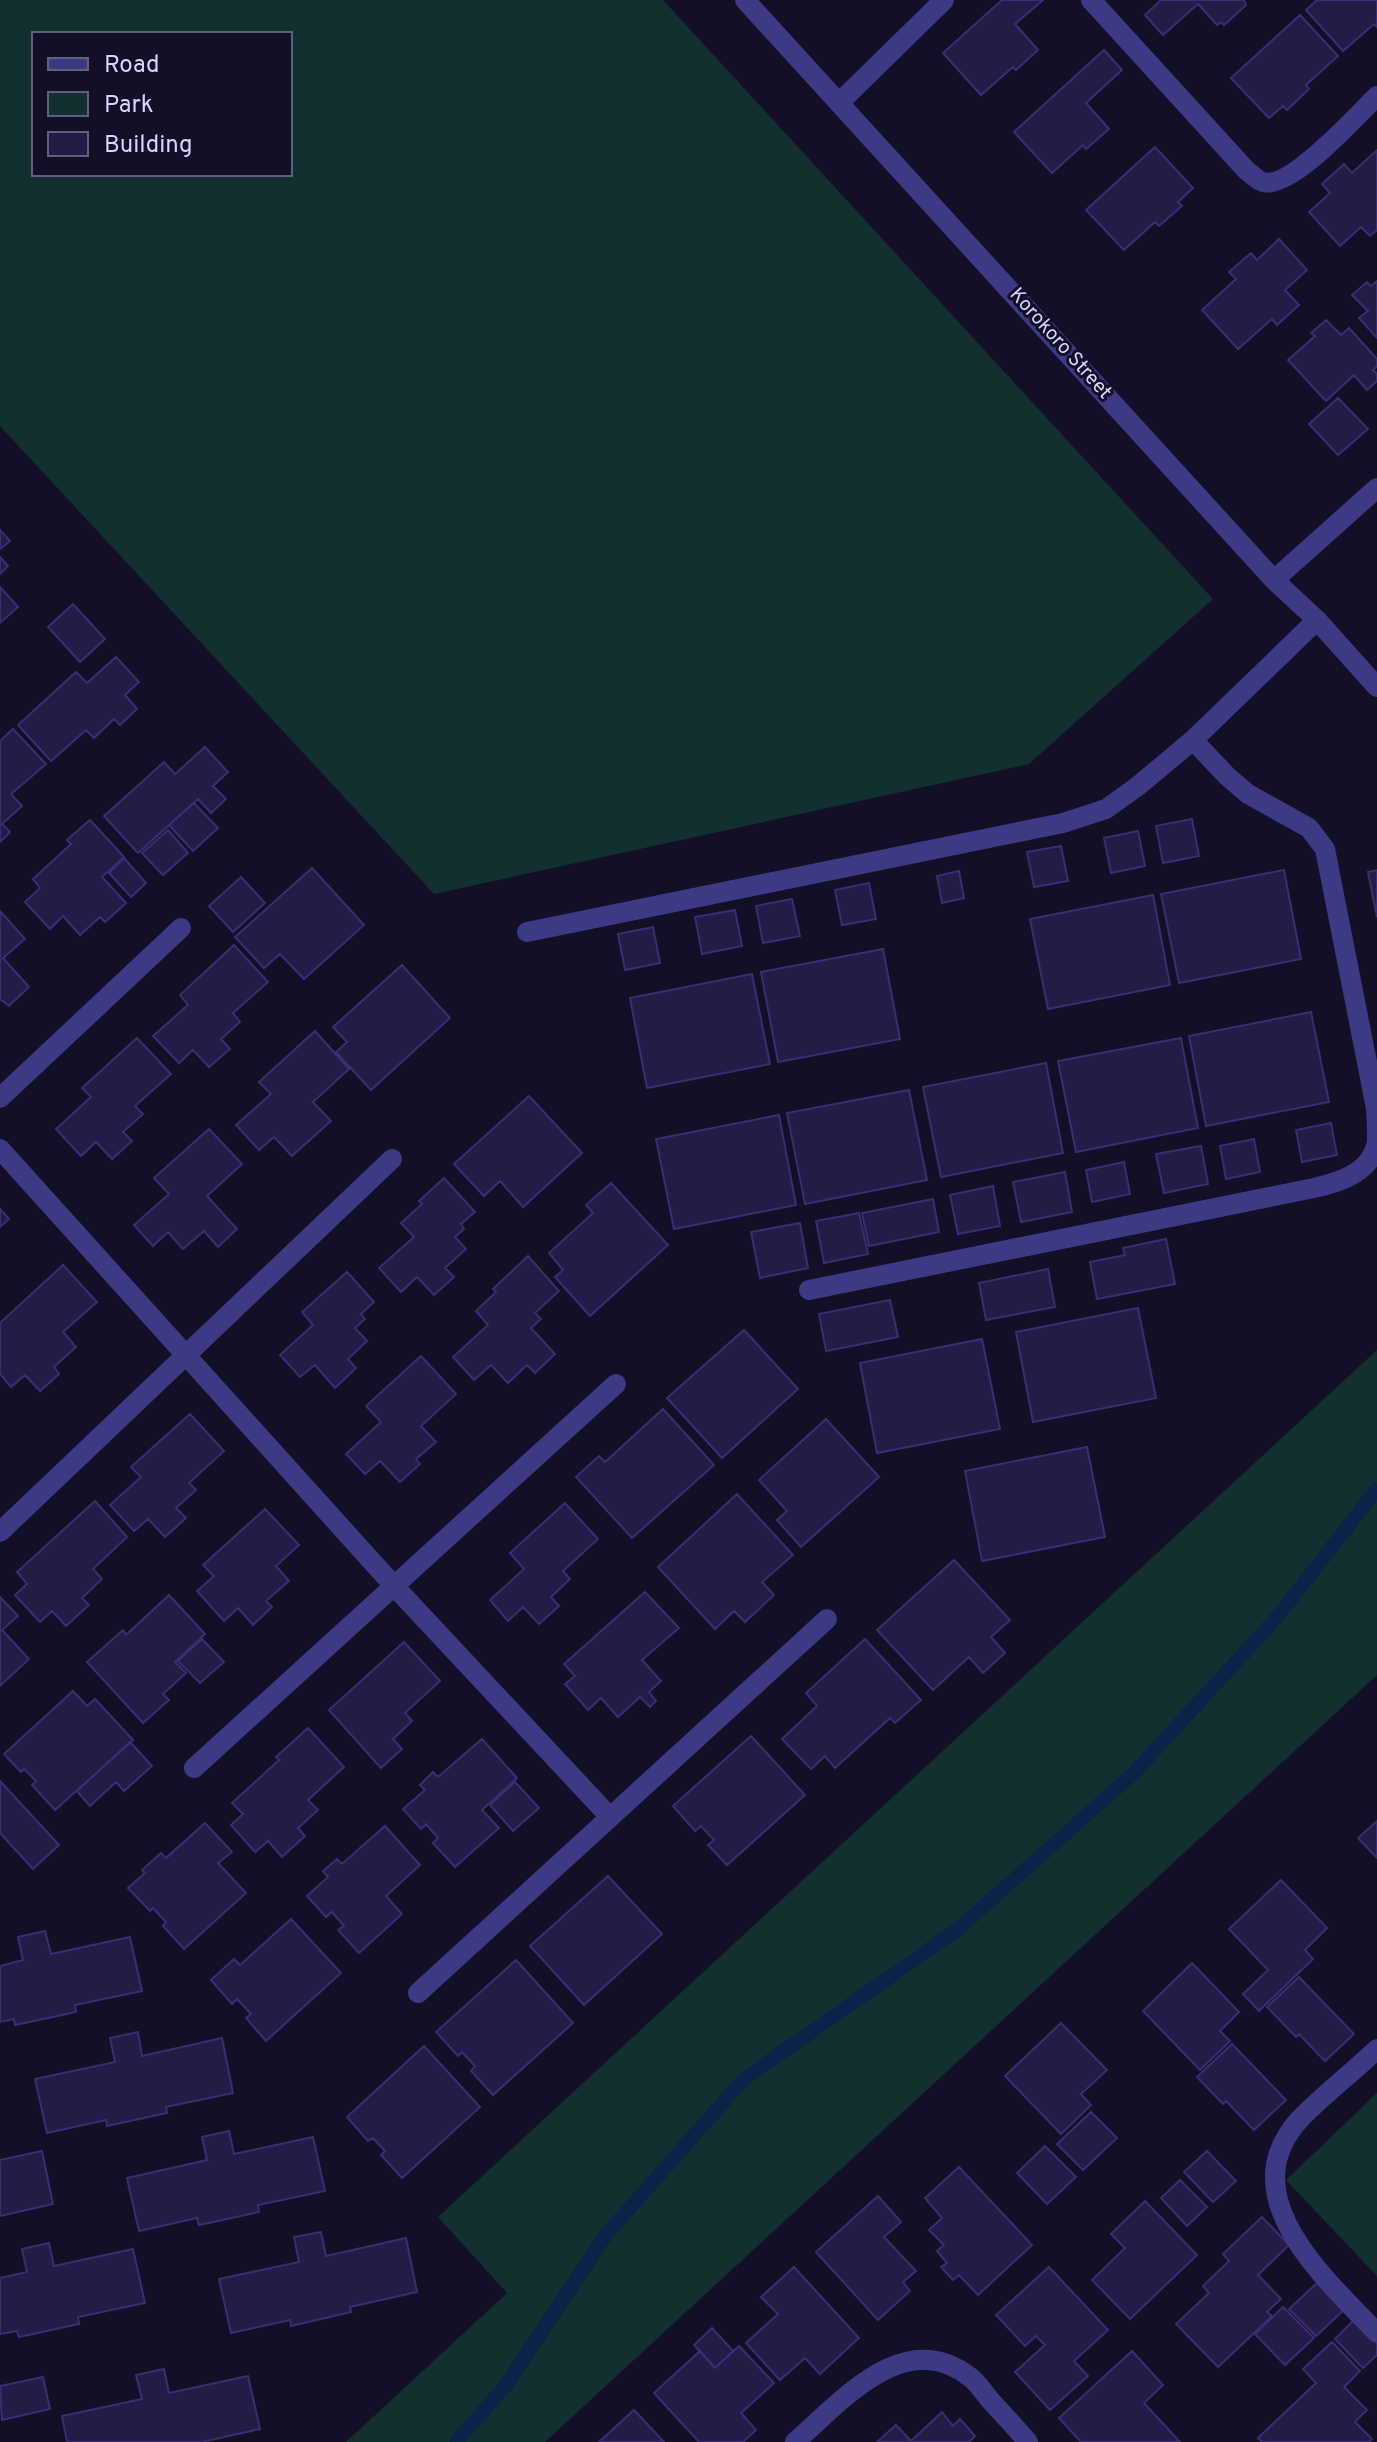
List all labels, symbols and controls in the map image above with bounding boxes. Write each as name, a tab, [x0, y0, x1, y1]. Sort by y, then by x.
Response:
legend	[32, 32, 292, 176]
text: Road	[104, 51, 160, 81]
text: Park	[104, 91, 154, 121]
text: Building	[104, 131, 193, 161]
street label: Korokoro Street	[1003, 283, 1117, 405]

